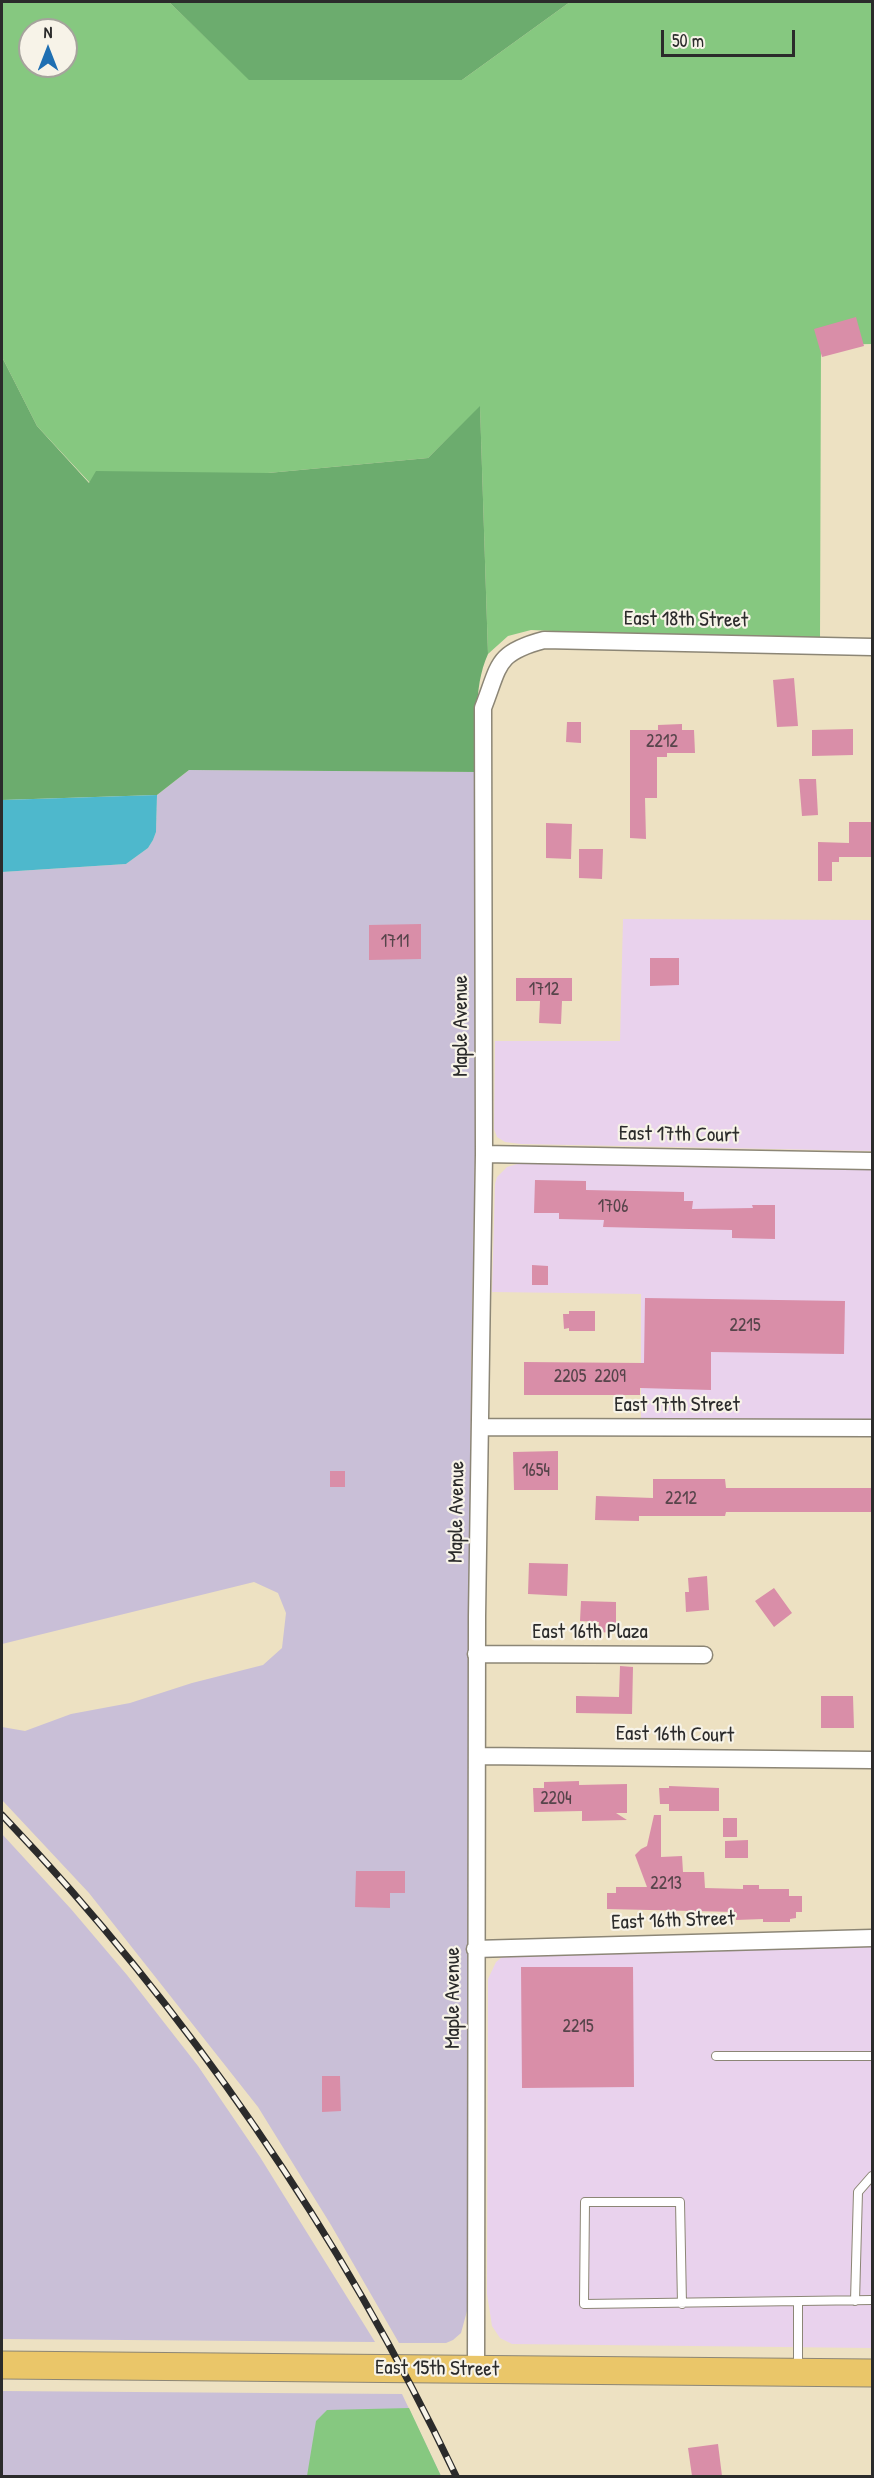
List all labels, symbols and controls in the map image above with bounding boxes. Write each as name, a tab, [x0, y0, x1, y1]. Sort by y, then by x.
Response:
north arrow	[18, 18, 78, 78]
scale bar	[664, 18, 798, 56]
text: N	[44, 21, 52, 43]
text: 50 m	[672, 28, 704, 53]
street label: East 18th Street	[624, 606, 748, 634]
house number: 2212	[646, 731, 678, 753]
house number: 1711	[381, 931, 409, 953]
street label: Maple Avenue	[448, 975, 474, 1077]
house number: 1712	[529, 979, 559, 1001]
street label: East 17th Court	[619, 1121, 739, 1149]
house number: 1706	[598, 1196, 628, 1218]
house number: 2215	[730, 1315, 760, 1337]
house number: 2205	[554, 1366, 586, 1388]
house number: 2209	[594, 1366, 626, 1388]
street label: East 17th Street	[614, 1392, 740, 1418]
house number: 1654	[522, 1460, 550, 1482]
street label: Maple Avenue	[444, 1461, 470, 1563]
house number: 2212	[665, 1488, 697, 1510]
street label: East 16th Plaza	[532, 1619, 648, 1645]
street label: East 16th Court	[616, 1721, 734, 1749]
house number: 2204	[540, 1788, 572, 1810]
house number: 2213	[650, 1873, 682, 1895]
street label: East 16th Street	[611, 1906, 735, 1936]
street label: Maple Avenue	[440, 1947, 466, 2049]
house number: 2215	[563, 2016, 593, 2038]
street label: East 15th Street	[375, 2355, 499, 2383]

